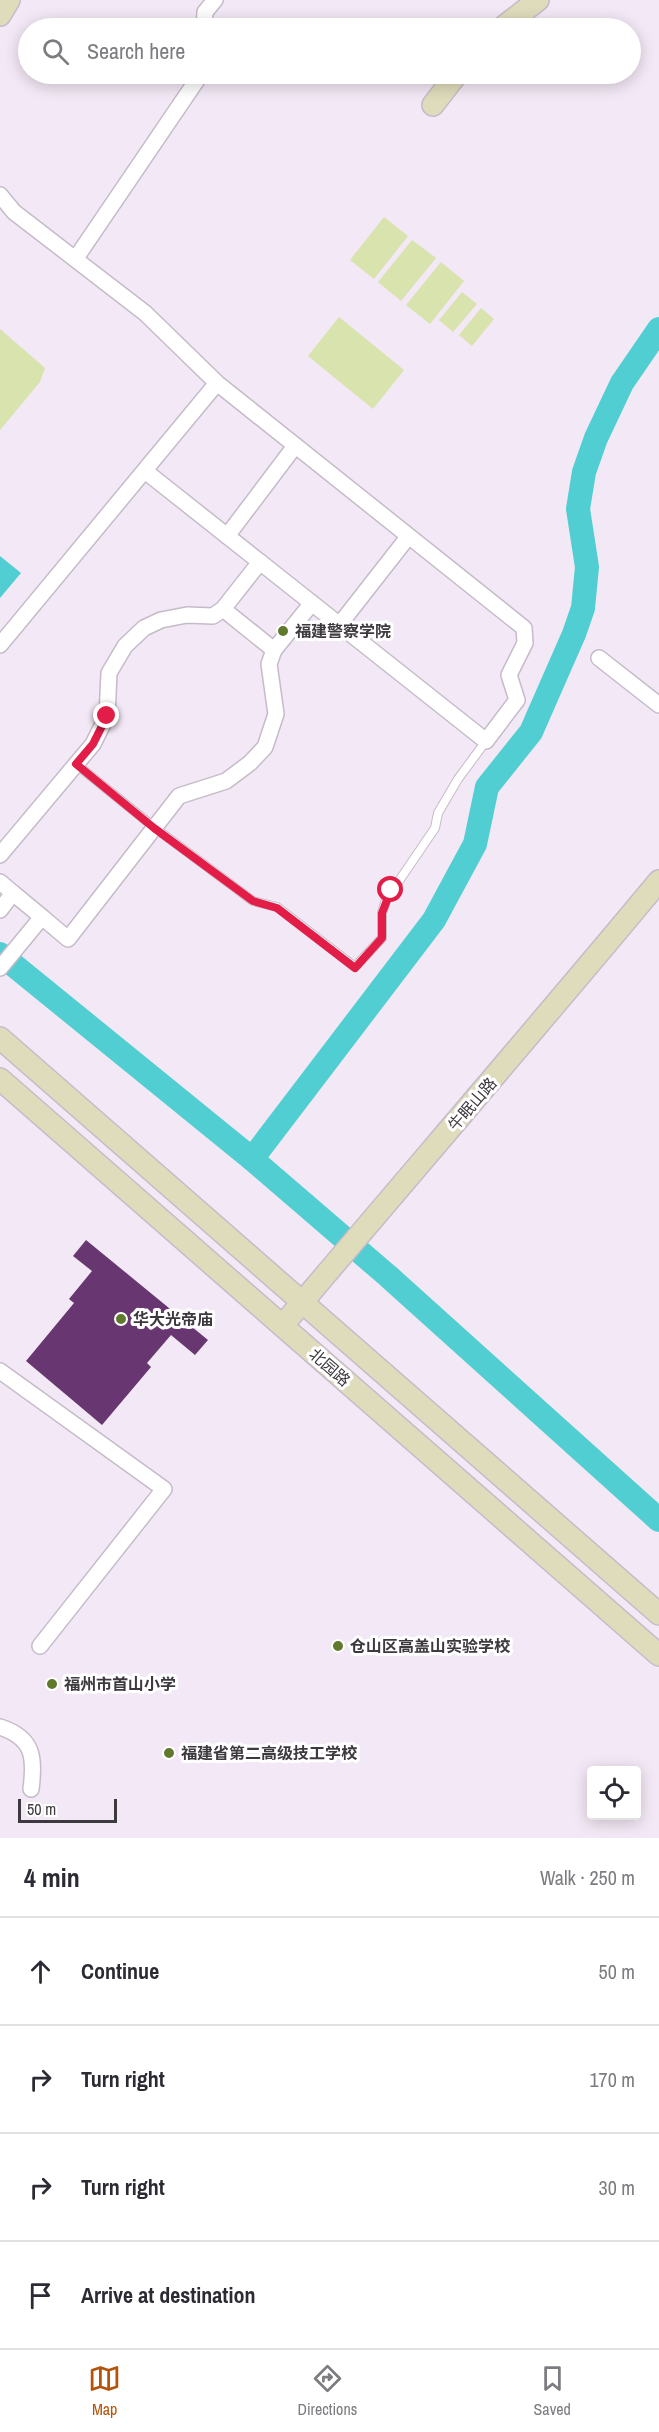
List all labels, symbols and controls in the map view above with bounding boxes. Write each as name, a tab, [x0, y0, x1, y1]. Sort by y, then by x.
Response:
search box	[18, 18, 641, 84]
icon: search	[39, 35, 72, 68]
text: Search here	[87, 36, 185, 66]
place label: 福建警察学院	[295, 620, 391, 642]
marker: 福建警察学院	[276, 624, 290, 638]
route end	[93, 702, 119, 728]
route start	[377, 876, 403, 902]
street label: 牛眠山路	[443, 1073, 501, 1135]
place label: 华大光帝庙	[133, 1308, 213, 1330]
marker: 华大光帝庙	[114, 1312, 128, 1326]
street label: 北园路	[305, 1343, 355, 1391]
place label: 仓山区高盖山实验学校	[350, 1635, 511, 1657]
marker: 仓山区高盖山实验学校	[331, 1639, 345, 1653]
place label: 福州市首山小学	[64, 1673, 176, 1695]
marker: 福州市首山小学	[45, 1677, 59, 1691]
place label: 福建省第二高级技工学校	[181, 1742, 358, 1764]
marker: 福建省第二高级技工学校	[162, 1746, 176, 1760]
map controls	[587, 1766, 641, 1820]
button: locate	[587, 1766, 641, 1820]
scale bar	[18, 1796, 117, 1824]
text: 50 m	[27, 1798, 56, 1820]
text: 4 min	[24, 1860, 80, 1895]
text: Walk · 250 m	[540, 1864, 635, 1891]
icon: ahead	[24, 1955, 57, 1988]
text: Continue	[81, 1956, 159, 1986]
text: 50 m	[599, 1958, 635, 1985]
icon: right	[24, 2063, 57, 2096]
text: Turn right	[81, 2064, 165, 2094]
text: 170 m	[589, 2066, 635, 2093]
icon: right	[24, 2171, 57, 2204]
text: Turn right	[81, 2172, 165, 2202]
text: 30 m	[599, 2174, 635, 2201]
icon: arrive	[24, 2279, 57, 2312]
text: Arrive at destination	[81, 2280, 255, 2310]
tab: Map	[88, 2362, 121, 2420]
tab: Directions	[297, 2362, 357, 2420]
tab: Saved	[534, 2362, 571, 2420]

